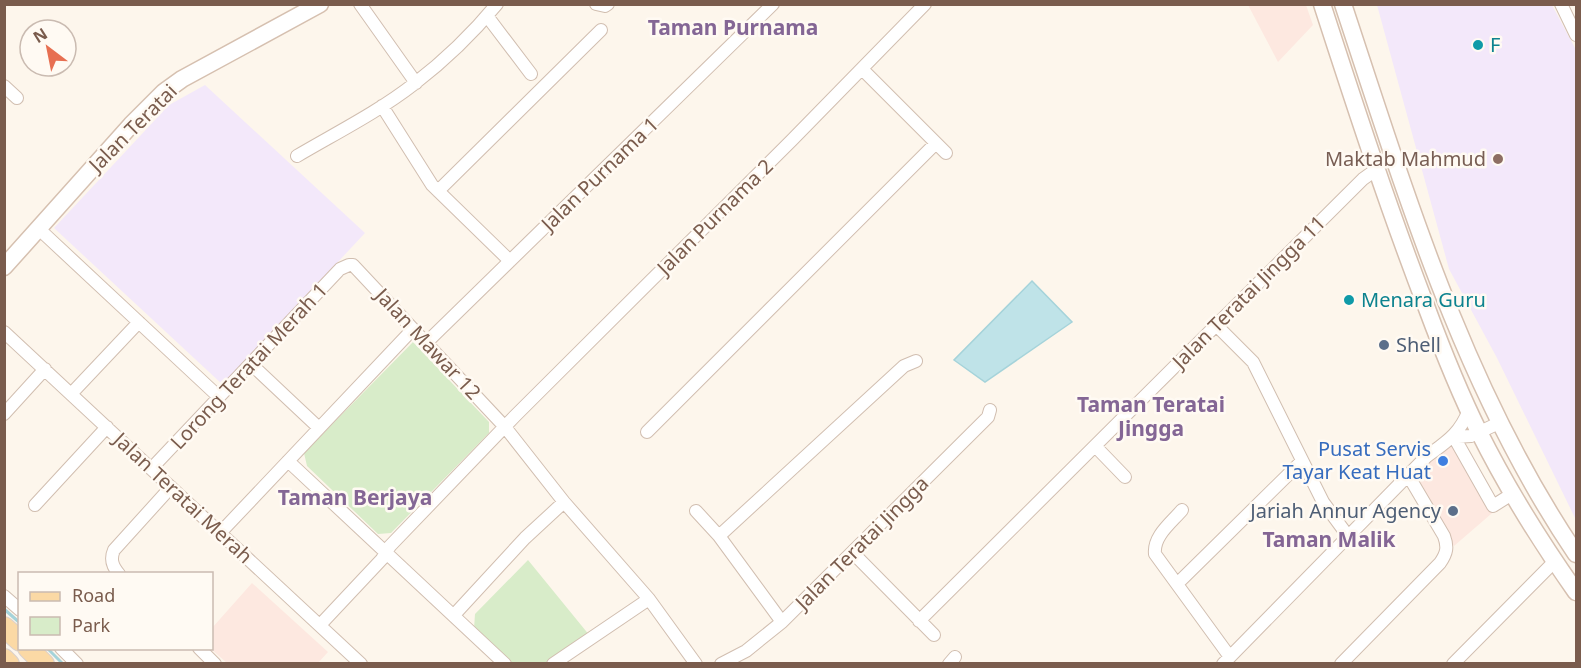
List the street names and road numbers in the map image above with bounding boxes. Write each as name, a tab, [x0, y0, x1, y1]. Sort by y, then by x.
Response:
street label: Jalan Teratai	[81, 78, 183, 179]
street label: Jalan Purnama 1	[534, 111, 664, 238]
street label: Jalan Purnama 2	[649, 153, 778, 282]
street label: Jalan Teratai Jingga 11	[1165, 209, 1331, 376]
street label: Lorong Teratai Merah 1	[164, 276, 333, 455]
street label: Jalan Mawar 12	[368, 281, 487, 405]
street label: Jalan Teratai Merah	[107, 425, 259, 569]
street label: Jalan Teratai Jingga	[788, 470, 934, 617]

